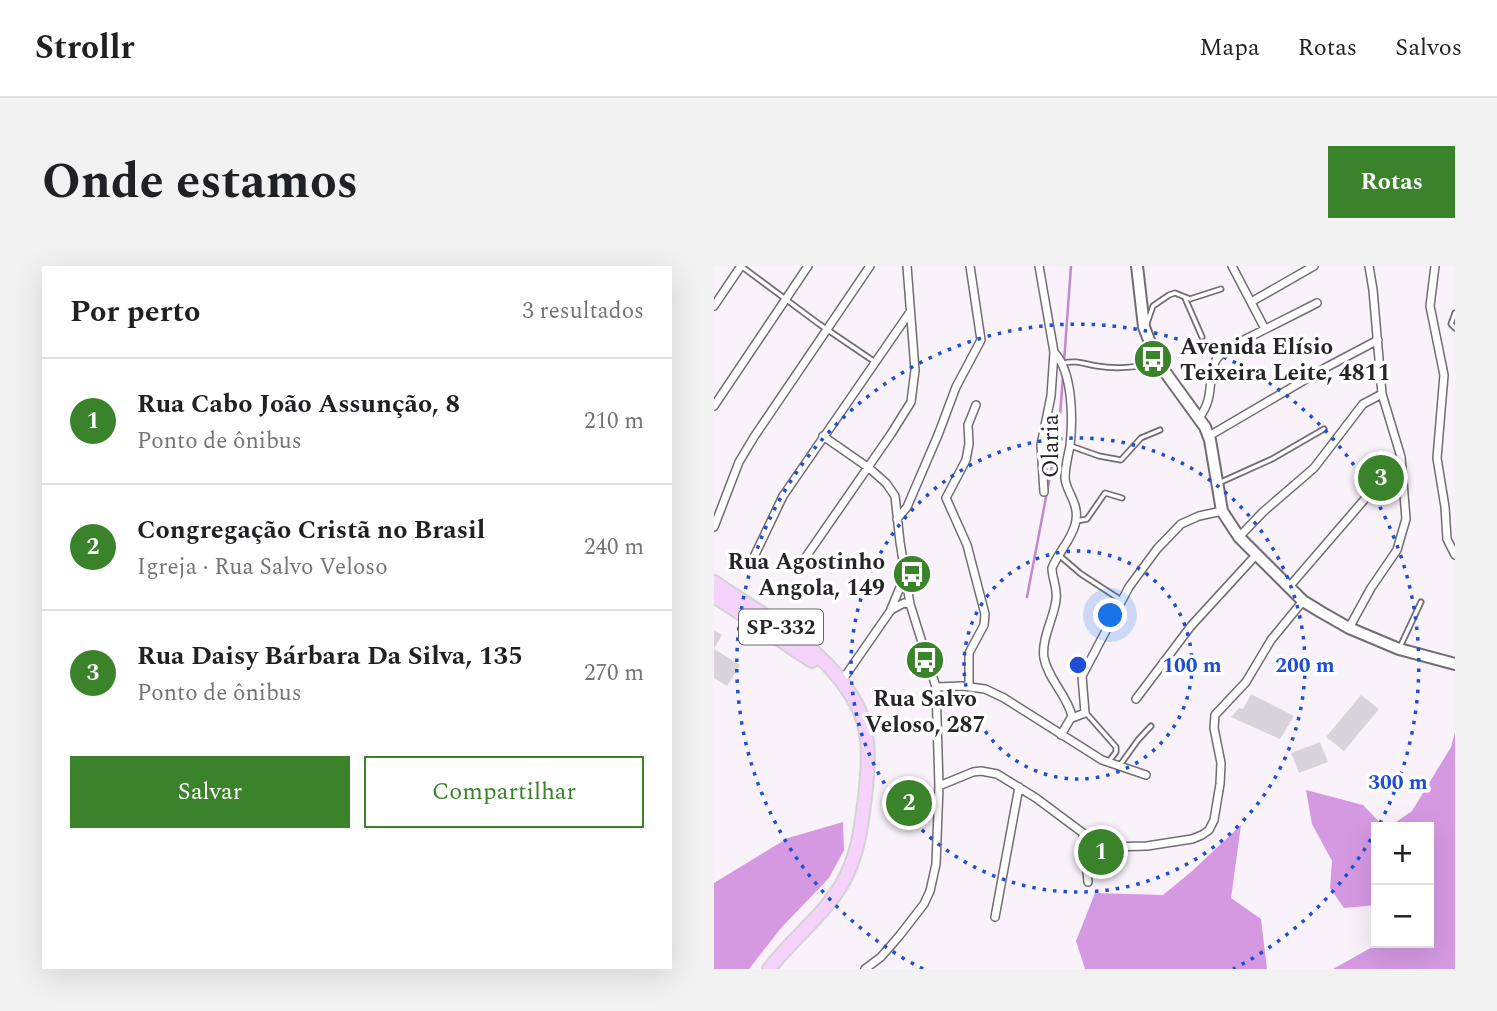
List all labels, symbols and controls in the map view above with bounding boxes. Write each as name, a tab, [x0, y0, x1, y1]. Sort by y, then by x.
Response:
text: Strollr	[35, 23, 135, 73]
text: Mapa	[1200, 30, 1260, 66]
text: Rotas	[1298, 30, 1357, 66]
text: Salvos	[1395, 30, 1462, 66]
text: Onde estamos	[42, 145, 358, 220]
button: Rotas	[1328, 146, 1455, 218]
text: Por perto	[70, 289, 200, 335]
text: 3 resultados	[522, 294, 644, 329]
place label: Avenida Elísio Teixeira Leite, 4811	[1180, 330, 1390, 391]
bus stop icon: Avenida Elísio Teixeira Leite, 4811	[1132, 338, 1174, 380]
text: Rua Cabo João Assunção, 8	[137, 384, 460, 424]
text: 1	[87, 404, 99, 439]
text: 210 m	[584, 404, 644, 439]
street label: Olaria	[1034, 414, 1069, 478]
text: Ponto de ônibus	[137, 424, 302, 459]
pin: 3	[1358, 452, 1404, 504]
text: Congregação Cristã no Brasil	[137, 510, 485, 550]
text: 2	[87, 530, 99, 565]
text: 240 m	[584, 530, 644, 565]
place label: Rua Agostinho Angola, 149	[727, 545, 885, 606]
text: Igreja · Rua Salvo Veloso	[137, 550, 388, 585]
bus stop icon: Rua Agostinho Angola, 149	[891, 553, 933, 595]
your location	[1093, 598, 1127, 632]
road number: SP-332	[739, 610, 823, 644]
text: Rua Daisy Bárbara Da Silva, 135	[137, 636, 523, 676]
bus stop icon: Rua Salvo Veloso, 287	[904, 639, 946, 681]
text: 100 m	[1162, 650, 1222, 682]
text: 200 m	[1275, 650, 1335, 682]
centre of rings	[1066, 653, 1090, 677]
text: 3	[87, 656, 99, 691]
text: 270 m	[584, 656, 644, 691]
text: Ponto de ônibus	[137, 676, 302, 711]
place label: Rua Salvo Veloso, 287	[865, 682, 985, 743]
button: Salvar	[70, 756, 350, 828]
button: Compartilhar	[364, 756, 644, 828]
text: 300 m	[1368, 767, 1428, 799]
pin: 2	[886, 777, 932, 829]
map controls	[1371, 822, 1434, 948]
button: +	[1371, 822, 1434, 885]
pin: 1	[1078, 826, 1124, 878]
button: −	[1371, 885, 1434, 948]

